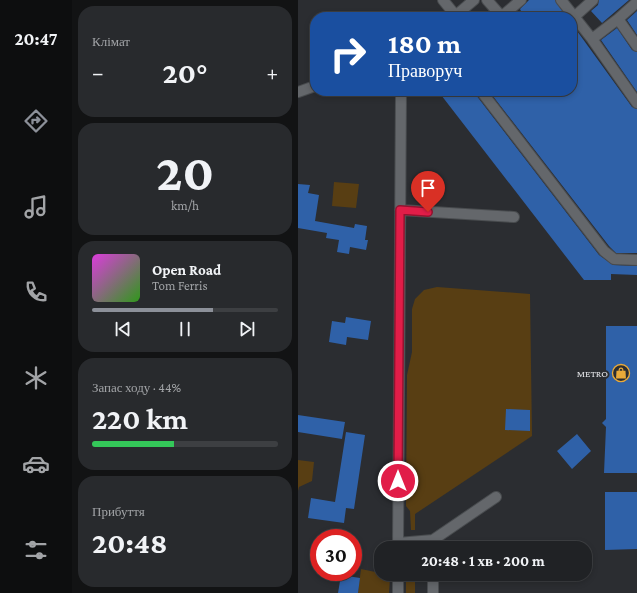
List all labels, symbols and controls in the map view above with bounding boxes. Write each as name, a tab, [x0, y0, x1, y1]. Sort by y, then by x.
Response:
icon: right	[322, 28, 374, 80]
text: 180 m	[388, 28, 461, 59]
text: 20:47	[14, 29, 58, 49]
text: Клімат	[92, 34, 130, 49]
text: 20°	[162, 56, 208, 89]
text: −	[92, 60, 104, 85]
text: +	[266, 60, 278, 85]
text: Праворуч	[388, 61, 462, 81]
icon: directions	[22, 107, 50, 135]
text: 20	[156, 143, 214, 201]
pin	[411, 171, 445, 212]
icon: arrive	[417, 177, 439, 199]
icon: music	[22, 193, 50, 221]
text: km/h	[171, 198, 199, 213]
text: Open Road	[152, 262, 221, 278]
icon: phone	[22, 278, 50, 306]
text: Tom Ferris	[152, 278, 207, 293]
icon: previous	[112, 318, 134, 340]
icon: pause	[174, 318, 196, 340]
icon: next	[236, 318, 258, 340]
shop icon: METRO	[611, 363, 631, 383]
icon: climate	[22, 364, 50, 392]
place label: METRO	[577, 368, 608, 379]
text: Запас ходу · 44%	[92, 380, 181, 395]
text: 220 km	[92, 402, 188, 435]
icon: car	[22, 450, 50, 478]
position arrow	[377, 460, 419, 502]
text: Прибуття	[92, 504, 145, 519]
text: 20:48	[92, 526, 168, 559]
speed limit sign: 30	[310, 529, 362, 581]
icon: filters	[22, 536, 50, 564]
text: 20:48 · 1 хв · 200 m	[421, 553, 545, 569]

